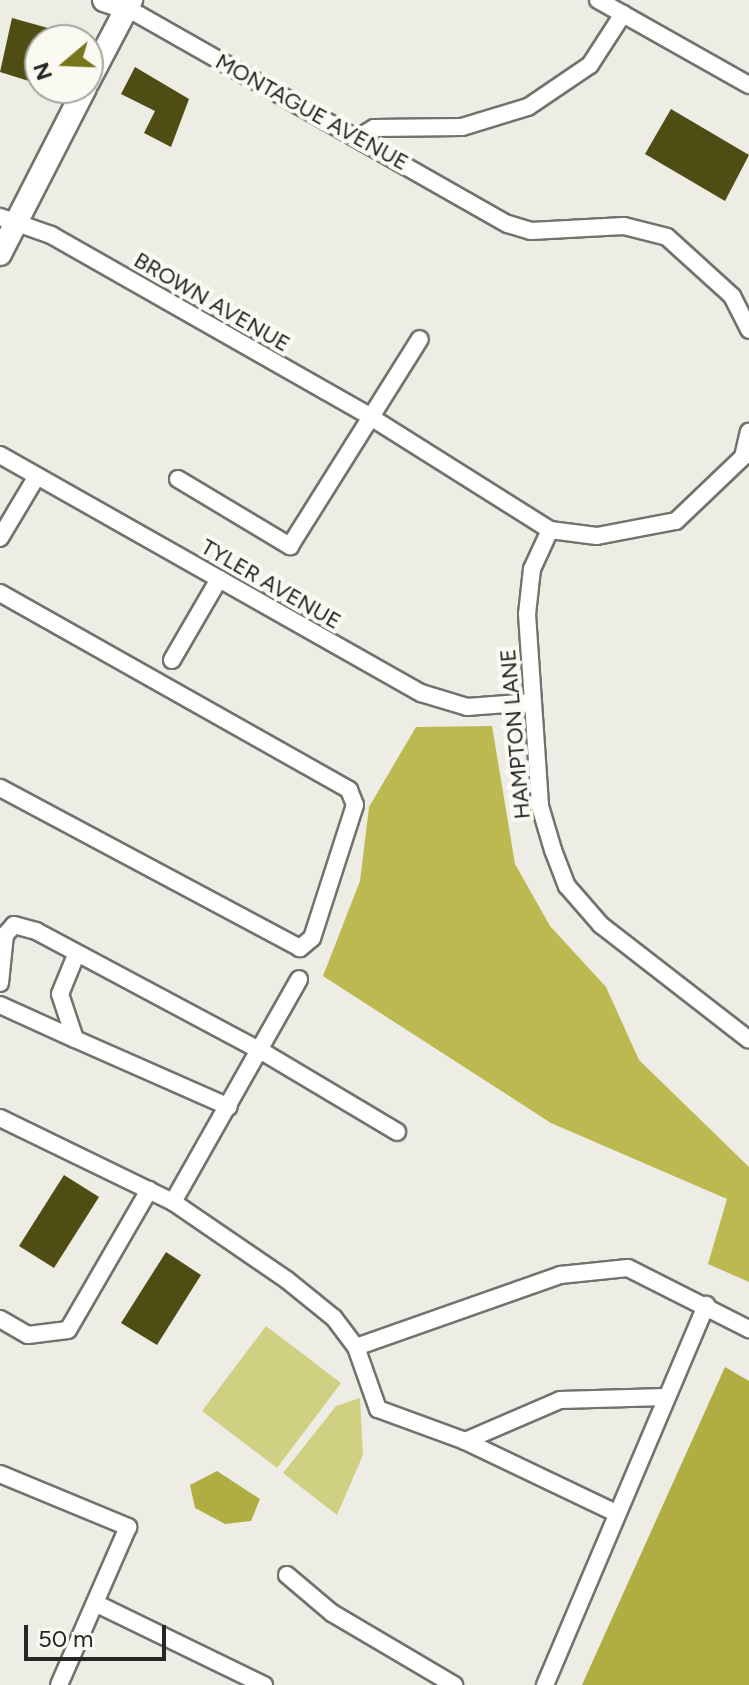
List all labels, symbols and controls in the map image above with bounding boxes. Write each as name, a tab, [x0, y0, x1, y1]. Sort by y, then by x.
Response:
north arrow	[24, 24, 104, 104]
street label: MONTAGUE AVENUE	[211, 48, 413, 176]
text: N	[27, 59, 58, 84]
street label: BROWN AVENUE	[129, 247, 295, 357]
street label: TYLER AVENUE	[196, 533, 346, 635]
street label: HAMPTON LANE	[494, 648, 536, 820]
scale bar	[28, 1609, 170, 1659]
text: 50 m	[38, 1624, 94, 1653]

